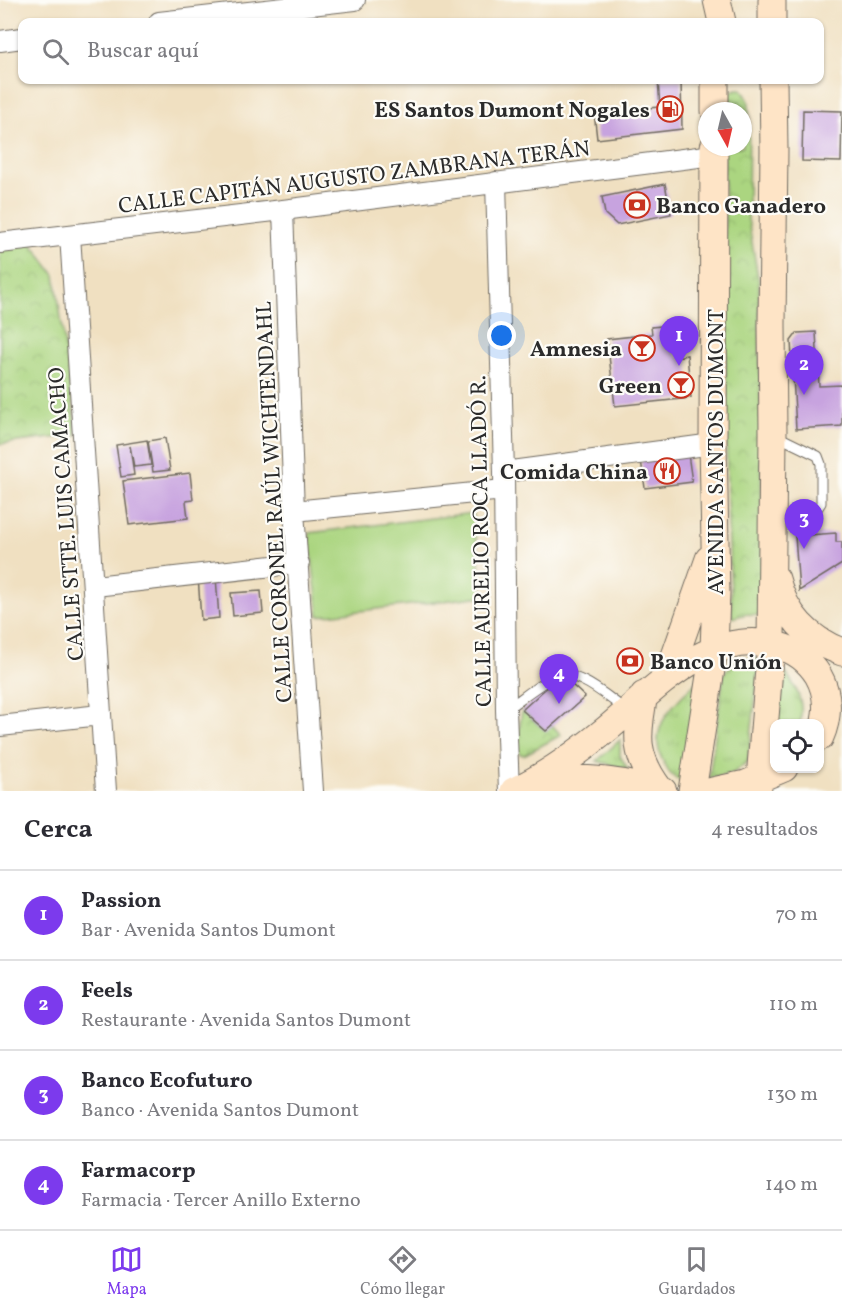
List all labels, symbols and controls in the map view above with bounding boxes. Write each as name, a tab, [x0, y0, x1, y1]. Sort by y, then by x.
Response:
search box	[18, 18, 824, 84]
icon: search	[39, 35, 72, 68]
text: Buscar aquí	[87, 36, 199, 67]
fuel station icon: ES Santos Dumont Nogales	[655, 94, 685, 124]
place label: ES Santos Dumont Nogales	[374, 96, 650, 127]
north arrow	[698, 102, 752, 156]
street label: CALLE CAPITÁN AUGUSTO ZAMBRANA TERÁN	[117, 134, 592, 223]
bank icon: Banco Ganadero	[622, 190, 652, 220]
place label: Banco Ganadero	[656, 192, 826, 223]
street label: CALLE CORONEL RAÚL WICHTENDAHL	[250, 300, 301, 703]
street label: AVENIDA SANTOS DUMONT	[702, 309, 733, 595]
pin: 1	[660, 316, 698, 366]
your location	[487, 321, 516, 350]
bar icon: Amnesia	[627, 333, 657, 363]
place label: Amnesia	[530, 335, 622, 366]
pin: 2	[784, 346, 824, 395]
street label: CALLE STTE. LUIS CAMACHO	[42, 366, 93, 662]
bar icon: Green	[666, 370, 696, 400]
place label: Green	[599, 372, 662, 403]
street label: CALLE AURELIO ROCA LLADÓ R.	[464, 375, 501, 707]
restaurant icon: Comida China	[652, 456, 682, 486]
place label: Comida China	[500, 458, 648, 489]
pin: 3	[784, 500, 824, 549]
bank icon: Banco Unión	[615, 646, 645, 676]
place label: Banco Unión	[650, 648, 782, 679]
pin: 4	[540, 654, 578, 704]
map controls	[770, 719, 824, 773]
button: locate	[770, 719, 824, 773]
text: Cerca	[24, 812, 93, 848]
text: 4 resultados	[711, 816, 818, 844]
text: Passion	[81, 886, 162, 917]
text: 1	[39, 901, 48, 929]
text: 70 m	[775, 901, 818, 929]
text: Bar · Avenida Santos Dumont	[81, 917, 336, 945]
text: Feels	[81, 976, 133, 1007]
text: 2	[38, 991, 49, 1019]
text: 110 m	[769, 991, 818, 1019]
text: Restaurante · Avenida Santos Dumont	[81, 1007, 411, 1035]
text: Banco Ecofuturo	[81, 1066, 253, 1097]
text: 3	[38, 1081, 49, 1109]
text: 130 m	[767, 1081, 818, 1109]
text: Banco · Avenida Santos Dumont	[81, 1097, 359, 1125]
text: Farmacorp	[81, 1156, 196, 1187]
text: 4	[37, 1171, 50, 1199]
text: 140 m	[765, 1171, 818, 1199]
text: Farmacia · Tercer Anillo Externo	[81, 1187, 361, 1215]
tab: Mapa	[107, 1243, 147, 1301]
tab: Cómo llegar	[360, 1243, 445, 1301]
tab: Guardados	[658, 1243, 735, 1301]

